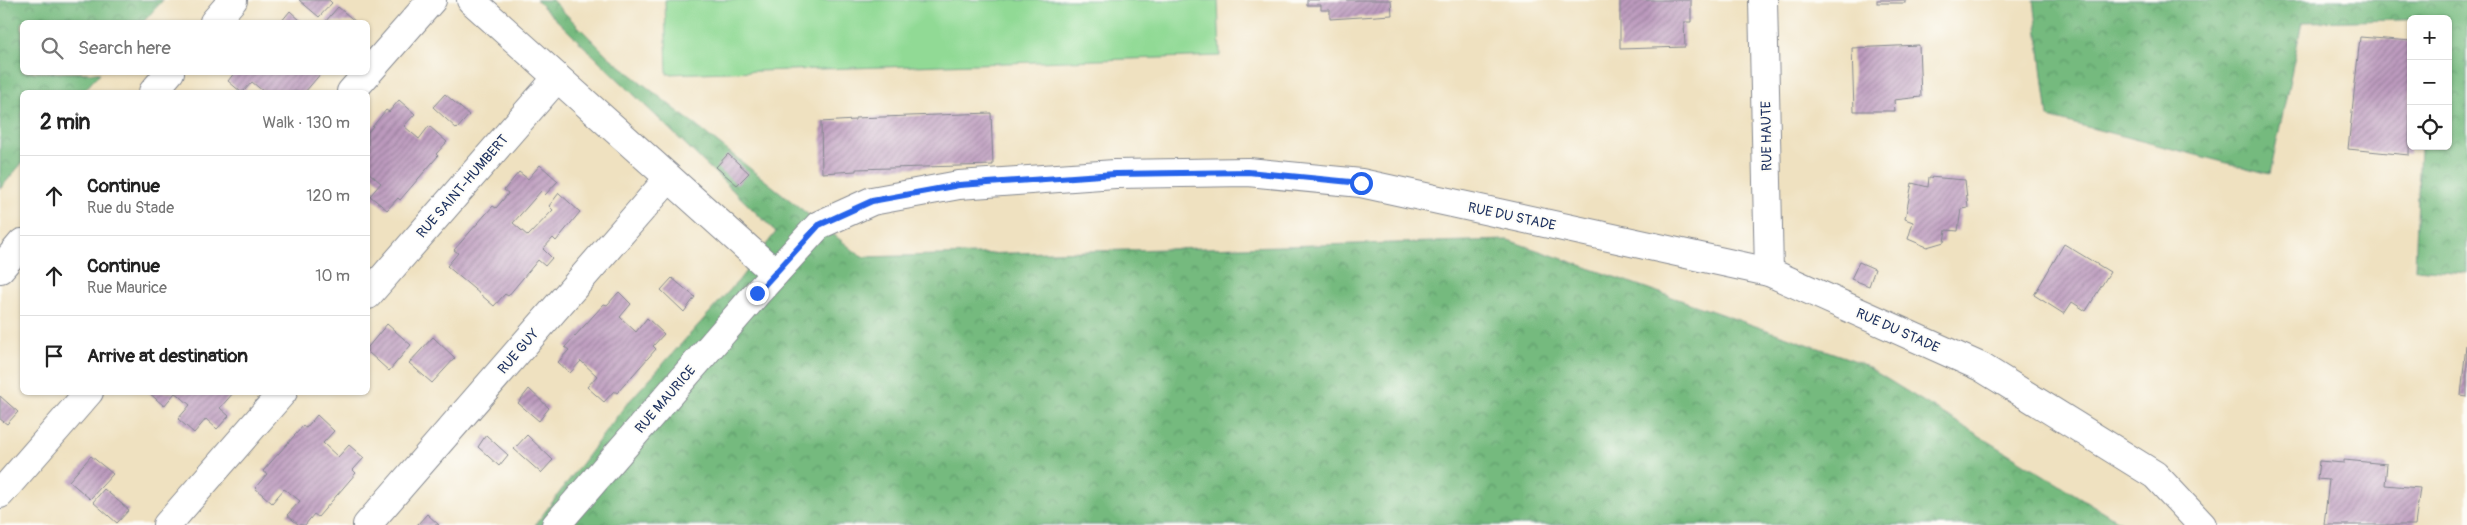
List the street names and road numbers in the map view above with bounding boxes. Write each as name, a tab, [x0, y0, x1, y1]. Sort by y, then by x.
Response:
street label: RUE HAUTE	[1757, 101, 1776, 171]
street label: RUE SAINT-HUMBERT	[413, 131, 512, 241]
street label: RUE DU STADE	[1466, 199, 1557, 234]
street label: RUE DU STADE	[1853, 305, 1942, 356]
street label: RUE GUY	[494, 325, 543, 377]
street label: RUE MAURICE	[631, 362, 699, 437]

